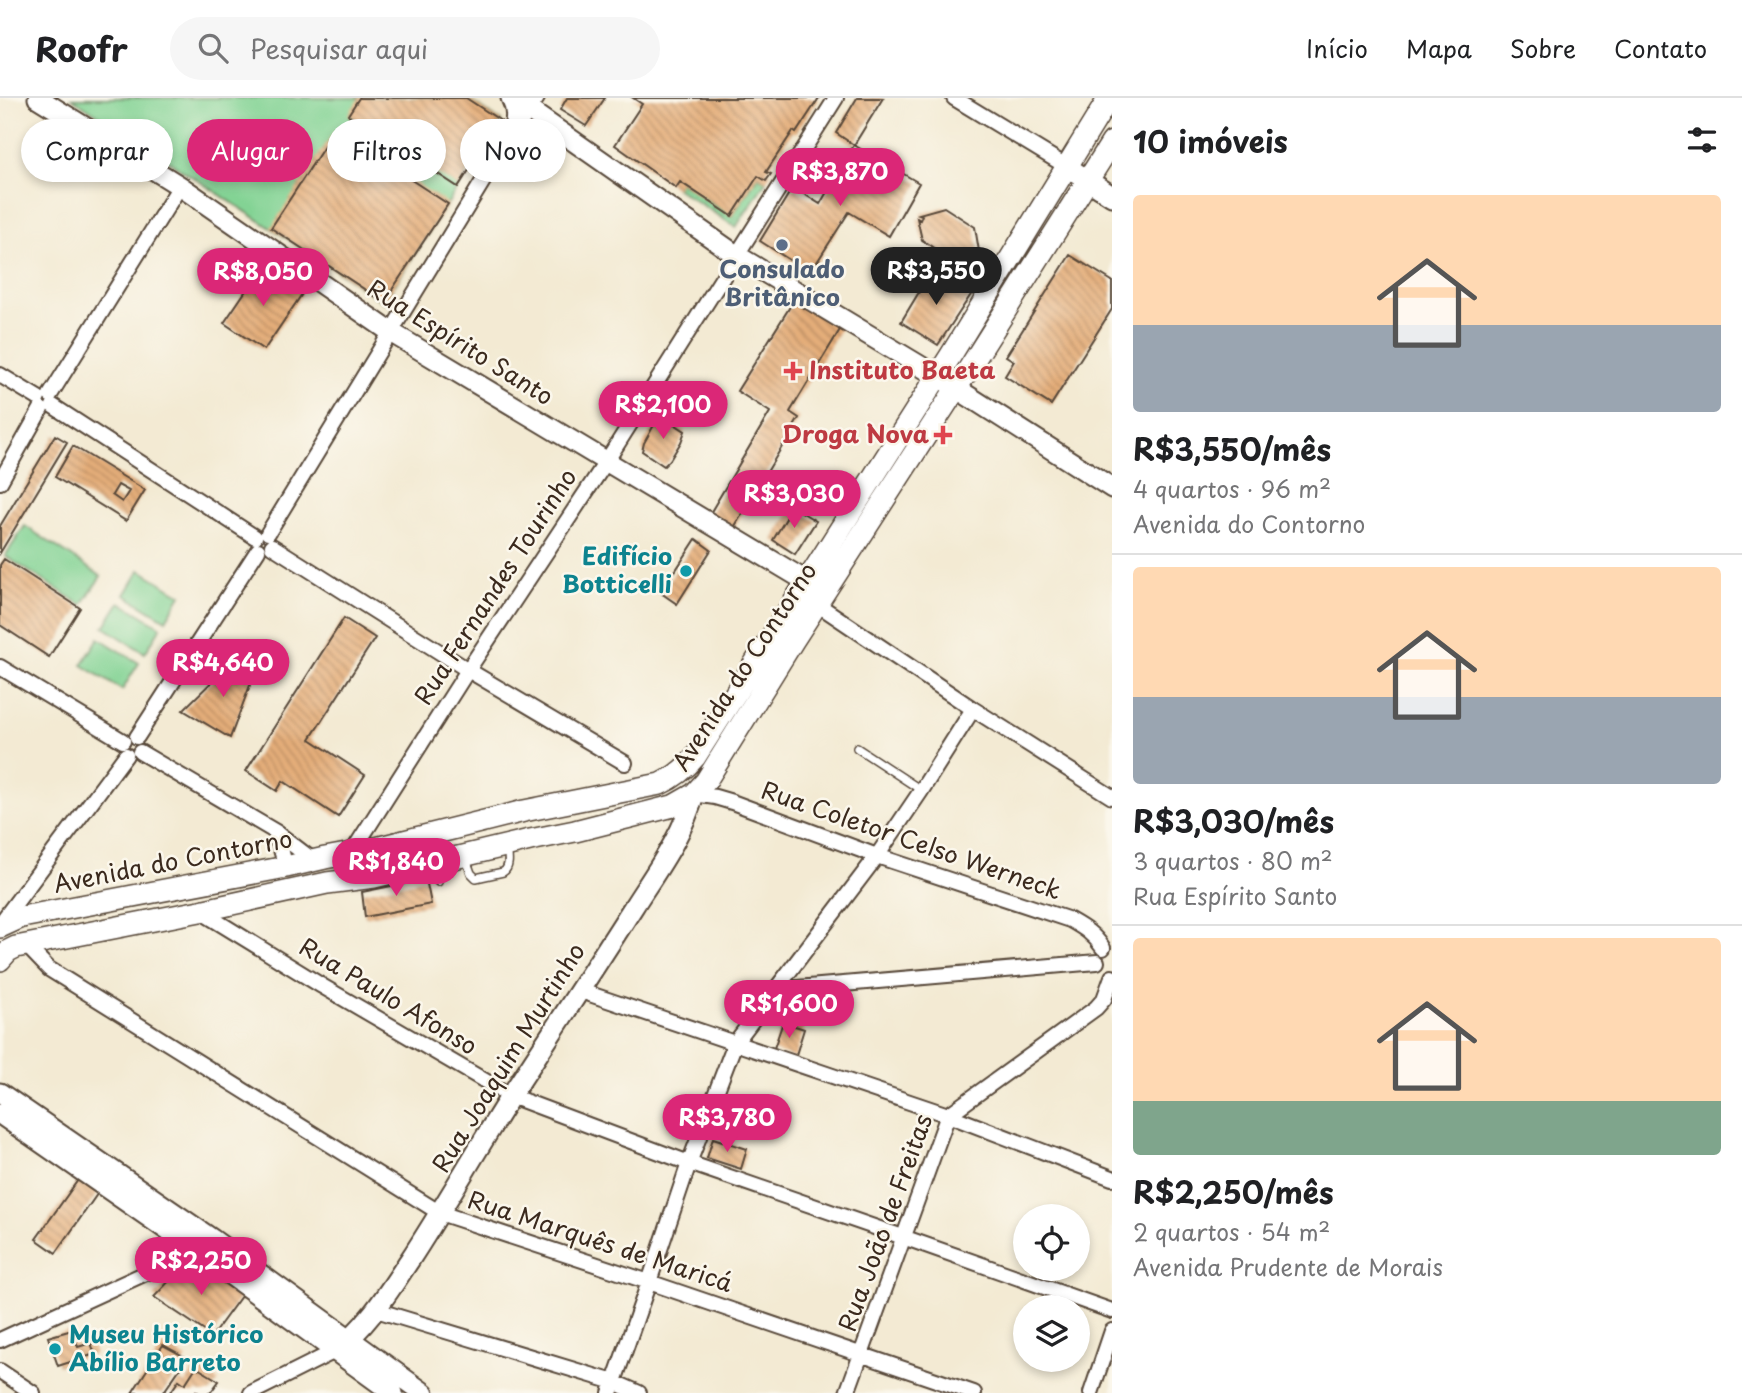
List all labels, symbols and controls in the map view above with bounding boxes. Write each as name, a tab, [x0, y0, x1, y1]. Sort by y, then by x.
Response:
search box	[170, 17, 660, 80]
text: Roofr	[35, 23, 128, 73]
icon: search	[194, 29, 232, 67]
text: Pesquisar aqui	[250, 29, 428, 68]
text: Início	[1306, 30, 1368, 66]
text: Mapa	[1406, 30, 1472, 66]
text: Sobre	[1510, 30, 1576, 66]
text: Contato	[1614, 30, 1707, 66]
text: 10 imóveis	[1133, 118, 1288, 163]
chip: Comprar	[21, 119, 173, 182]
chip: Alugar	[187, 119, 313, 182]
chip: Filtros	[327, 119, 446, 182]
chip: Novo	[460, 119, 566, 182]
icon: filters	[1683, 121, 1721, 159]
pin: R$3,870	[775, 148, 905, 208]
text: R$3,870	[792, 153, 888, 188]
marker: Consulado Britânico	[774, 237, 790, 253]
icon: home	[1364, 240, 1490, 366]
pin: R$8,050	[198, 248, 328, 308]
pin: R$3,550	[871, 248, 1001, 307]
place label: Consulado Britânico	[719, 250, 845, 314]
text: R$3,550	[887, 252, 985, 287]
text: R$8,050	[213, 253, 313, 288]
street label: Rua Espírito Santo	[361, 270, 561, 413]
place label: Instituto Baeta	[809, 351, 996, 387]
marker: Instituto Baeta	[783, 361, 803, 381]
pin: R$2,100	[598, 382, 728, 441]
text: R$2,100	[615, 386, 711, 421]
place label: Droga Nova	[782, 415, 930, 451]
text: R$3,550/mês	[1133, 426, 1331, 471]
marker: Droga Nova	[935, 427, 951, 443]
street label: Rua Fernandes Tourinho	[404, 461, 584, 711]
pin: R$3,030	[729, 470, 859, 530]
text: 4 quartos · 96 m²	[1133, 471, 1331, 506]
text: R$3,030	[744, 475, 844, 510]
text: Avenida do Contorno	[1133, 506, 1365, 541]
place label: Edifício Botticelli	[562, 537, 672, 601]
street label: Avenida do Contorno	[662, 554, 824, 777]
marker: Edifício Botticelli	[678, 563, 694, 579]
icon: home	[1364, 612, 1490, 738]
pin: R$4,640	[158, 640, 288, 699]
text: R$4,640	[172, 644, 274, 679]
street label: Rua Coletor Celso Werneck	[757, 771, 1066, 907]
text: R$3,030/mês	[1133, 798, 1334, 843]
street label: Avenida do Contorno	[50, 819, 295, 901]
pin: R$1,840	[331, 838, 461, 898]
text: R$1,840	[348, 843, 444, 878]
text: 3 quartos · 80 m²	[1133, 843, 1333, 878]
text: Rua Espírito Santo	[1133, 878, 1337, 913]
street label: Rua Paulo Afonso	[293, 928, 485, 1063]
street label: Rua Joaquim Murtinho	[422, 935, 593, 1179]
pin: R$1,600	[724, 981, 854, 1040]
icon: home	[1364, 983, 1490, 1109]
text: R$1,600	[740, 985, 838, 1020]
pin: R$3,780	[662, 1094, 792, 1154]
text: R$3,780	[679, 1099, 775, 1134]
street label: Rua João de Freitas	[828, 1109, 940, 1336]
text: R$2,250/mês	[1133, 1169, 1334, 1214]
street label: Rua Marquês de Maricá	[464, 1180, 738, 1300]
map controls	[1013, 1204, 1090, 1372]
button: locate	[1013, 1204, 1090, 1281]
text: 2 quartos · 54 m²	[1133, 1214, 1330, 1249]
pin: R$2,250	[136, 1238, 266, 1297]
text: R$2,250	[151, 1242, 251, 1277]
text: Avenida Prudente de Morais	[1133, 1249, 1443, 1284]
button: layers	[1013, 1295, 1090, 1372]
place label: Museu Histórico Abílio Barreto	[69, 1315, 263, 1379]
marker: Museu Histórico Abílio Barreto	[47, 1341, 63, 1357]

